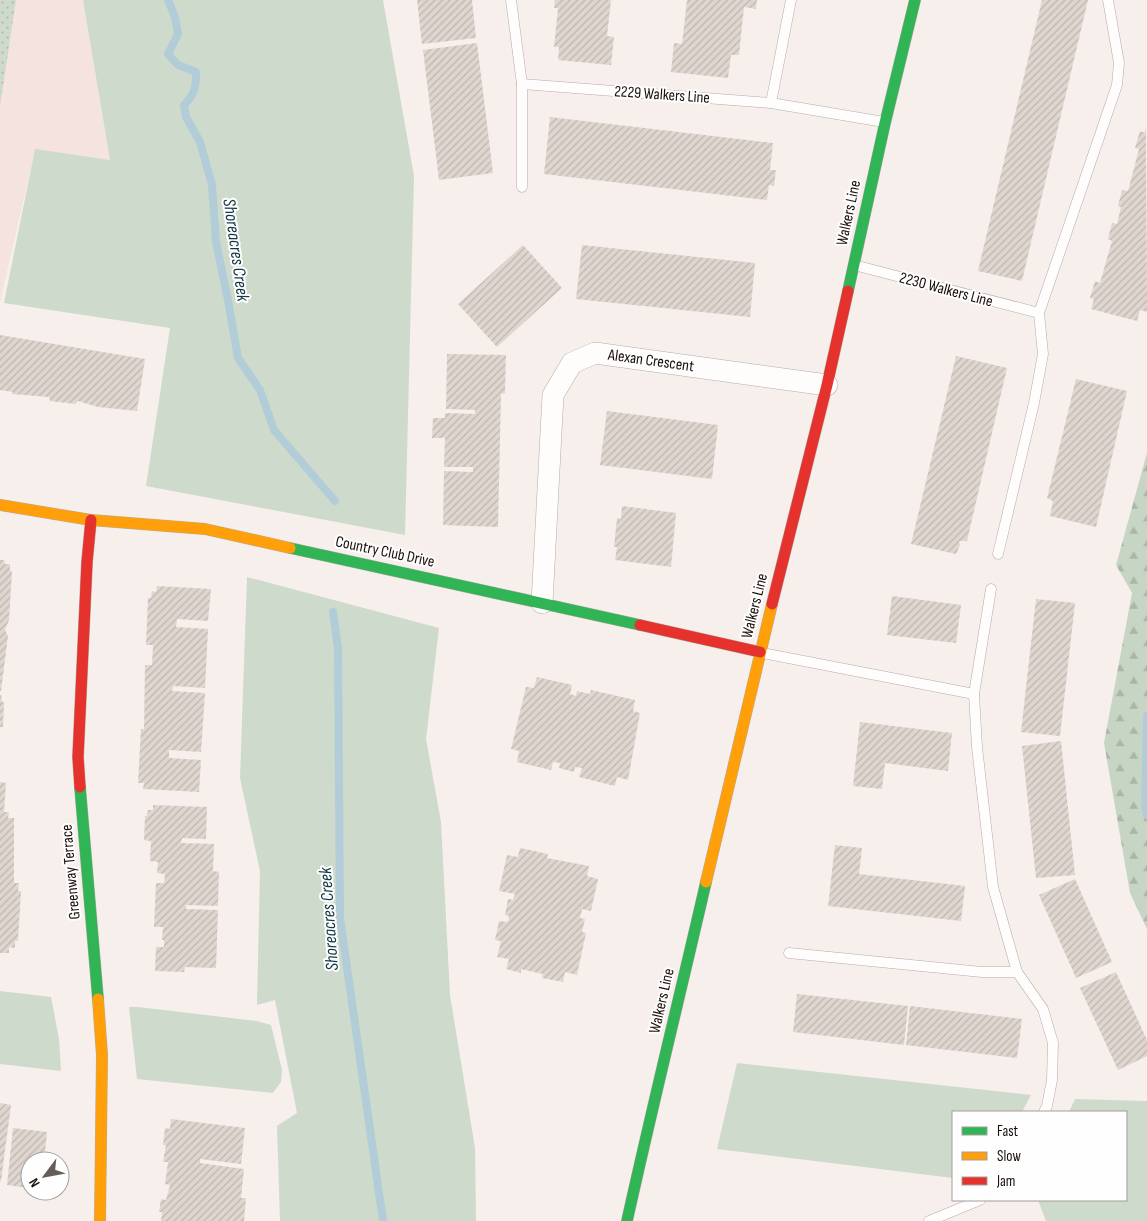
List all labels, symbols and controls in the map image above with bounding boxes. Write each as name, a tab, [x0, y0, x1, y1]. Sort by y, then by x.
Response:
street label: 2229 Walkers Line	[614, 82, 710, 108]
street label: Walkers Line	[833, 179, 865, 247]
water label: Shoreacres Creek	[218, 197, 254, 304]
street label: 2230 Walkers Line	[897, 268, 995, 312]
street label: Alexan Crescent	[606, 345, 695, 376]
street label: Country Club Drive	[334, 532, 436, 572]
street label: Walkers Line	[738, 572, 772, 640]
street label: Greenway Terrace	[57, 824, 85, 920]
water label: Shoreacres Creek	[315, 865, 343, 971]
street label: Walkers Line	[645, 967, 679, 1035]
legend	[952, 1111, 1127, 1201]
text: Fast	[997, 1122, 1019, 1141]
text: Slow	[997, 1147, 1021, 1166]
north arrow	[20, 1151, 70, 1201]
text: Jam	[996, 1172, 1015, 1191]
text: N	[25, 1175, 44, 1190]

